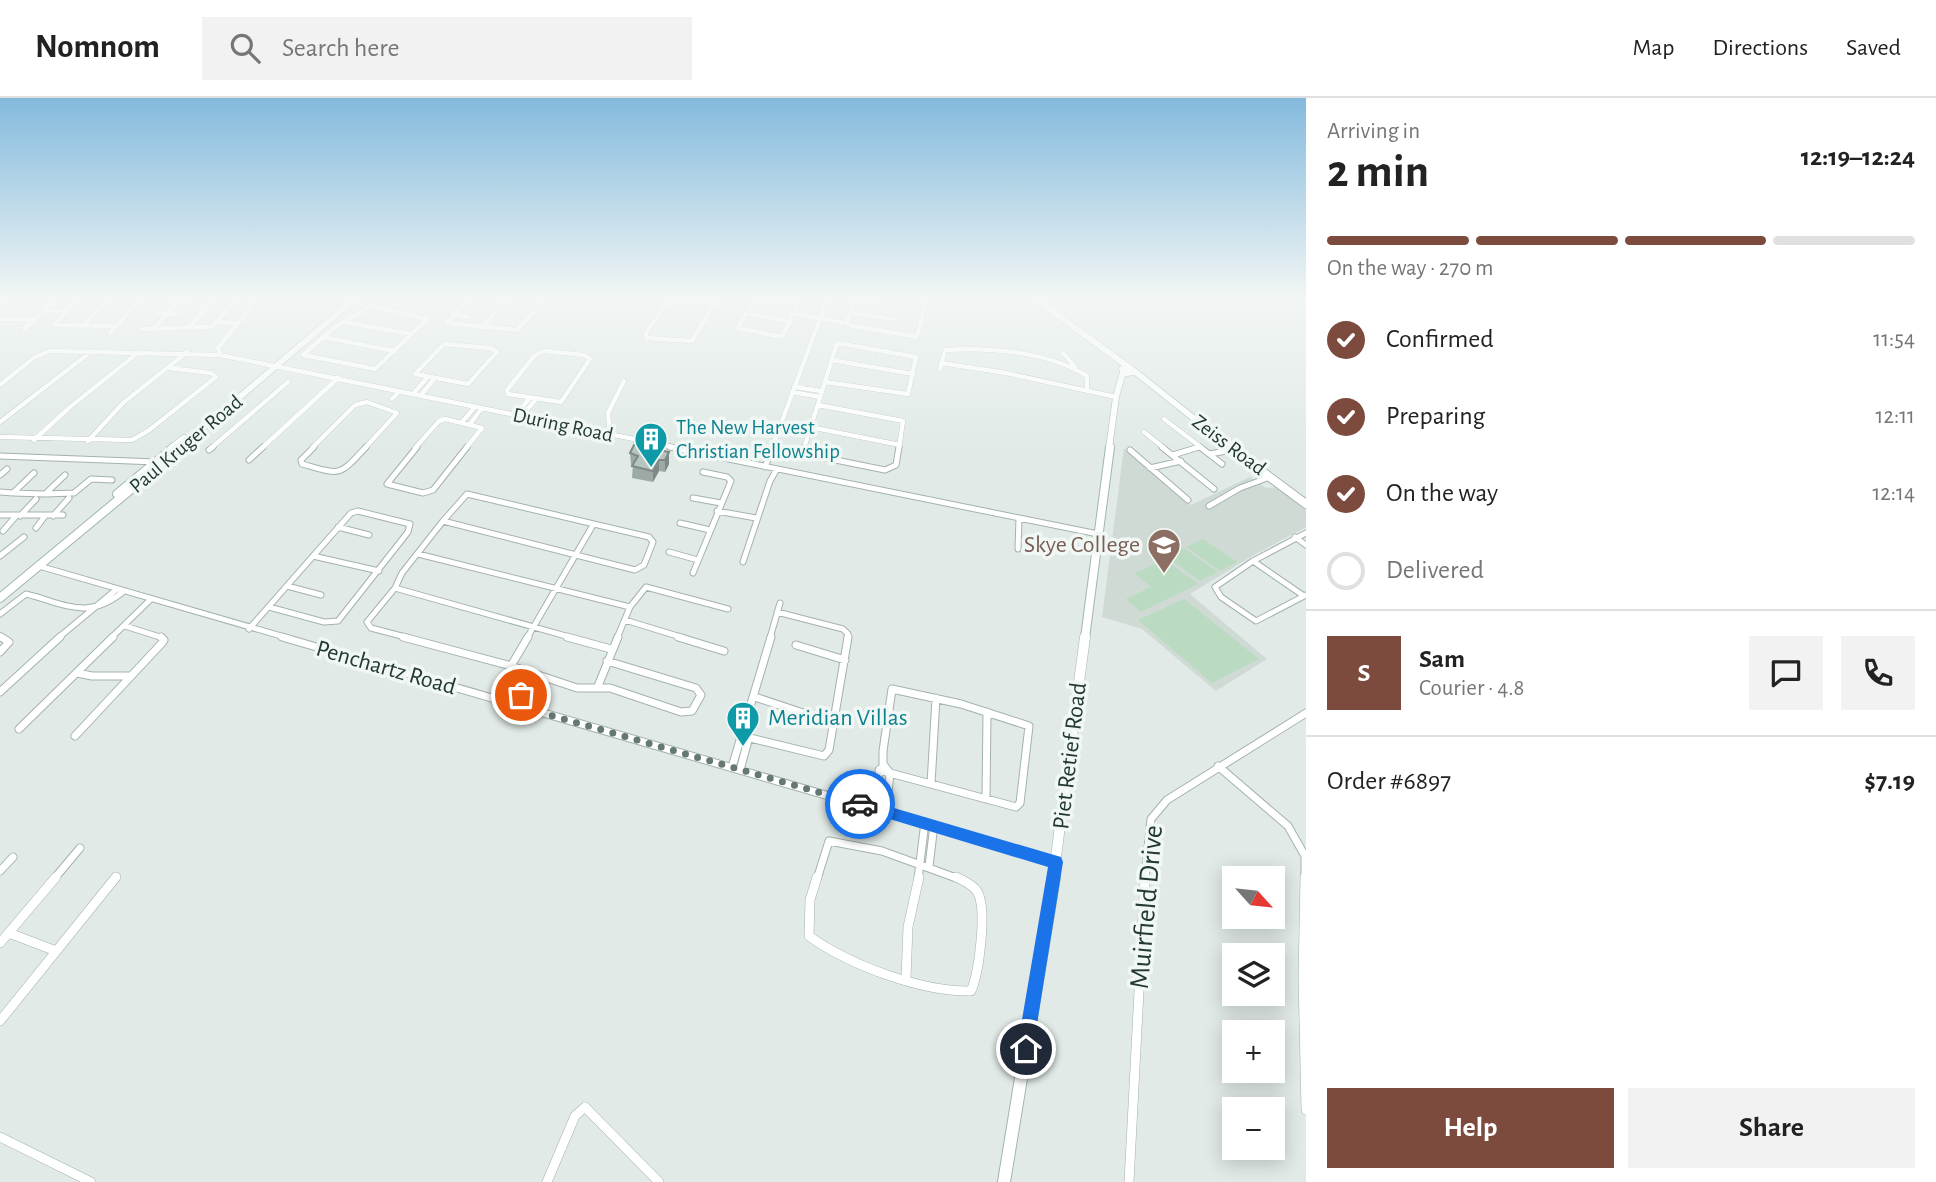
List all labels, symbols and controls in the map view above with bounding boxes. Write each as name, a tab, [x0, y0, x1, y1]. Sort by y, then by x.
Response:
search box	[202, 17, 692, 80]
icon: search	[226, 29, 264, 67]
text: Nomnom	[35, 31, 160, 64]
text: Search here	[282, 35, 400, 61]
text: Map	[1632, 36, 1674, 60]
text: Directions	[1712, 36, 1808, 60]
text: Saved	[1846, 36, 1901, 60]
text: Arriving in	[1327, 120, 1420, 143]
text: 12:19–12:24	[1801, 144, 1915, 170]
text: 2 min	[1327, 149, 1429, 195]
text: On the way · 270 m	[1327, 257, 1494, 280]
icon: check	[1327, 321, 1365, 359]
text: Confirmed	[1386, 326, 1494, 352]
text: 11:54	[1873, 328, 1915, 351]
street label: Paul Kruger Road	[126, 391, 247, 497]
icon: check	[1327, 398, 1365, 436]
text: Preparing	[1386, 403, 1485, 429]
street label: During Road	[511, 404, 615, 446]
text: 12:11	[1876, 405, 1915, 428]
street label: Zeiss Road	[1188, 411, 1270, 479]
place label: The New Harvest Christian Fellowship	[676, 417, 840, 462]
building icon: The New Harvest Christian Fellowship	[632, 420, 670, 469]
icon: check	[1327, 475, 1365, 513]
text: On the way	[1386, 480, 1498, 506]
text: 12:14	[1872, 482, 1915, 505]
school or university icon: Skye College	[1145, 526, 1183, 575]
place label: Skye College	[1024, 533, 1140, 557]
text: Delivered	[1386, 557, 1484, 583]
button: chat	[1749, 636, 1823, 710]
button: phone	[1841, 636, 1915, 710]
street label: Penchartz Road	[313, 637, 459, 699]
text: Sam	[1419, 646, 1465, 672]
text: S	[1358, 660, 1370, 686]
pin	[491, 665, 551, 725]
icon: bag	[502, 676, 540, 714]
text: Courier · 4.8	[1419, 677, 1524, 700]
street label: Piet Retief Road	[1049, 681, 1091, 831]
building icon: Meridian Villas	[724, 699, 762, 748]
place label: Meridian Villas	[768, 706, 908, 730]
text: Order #6897	[1327, 768, 1451, 794]
text: $7.19	[1864, 768, 1915, 794]
courier	[825, 769, 895, 839]
icon: car	[841, 785, 879, 823]
street label: Muirfield Drive	[1126, 824, 1168, 990]
north arrow	[1222, 866, 1284, 929]
map controls	[1222, 866, 1285, 1160]
button: layers	[1222, 943, 1285, 1006]
pin	[996, 1019, 1056, 1079]
button: +	[1222, 1020, 1285, 1083]
icon: home	[1007, 1030, 1045, 1068]
button: Help	[1327, 1088, 1614, 1168]
button: Share	[1628, 1088, 1915, 1168]
button: −	[1222, 1097, 1285, 1160]

